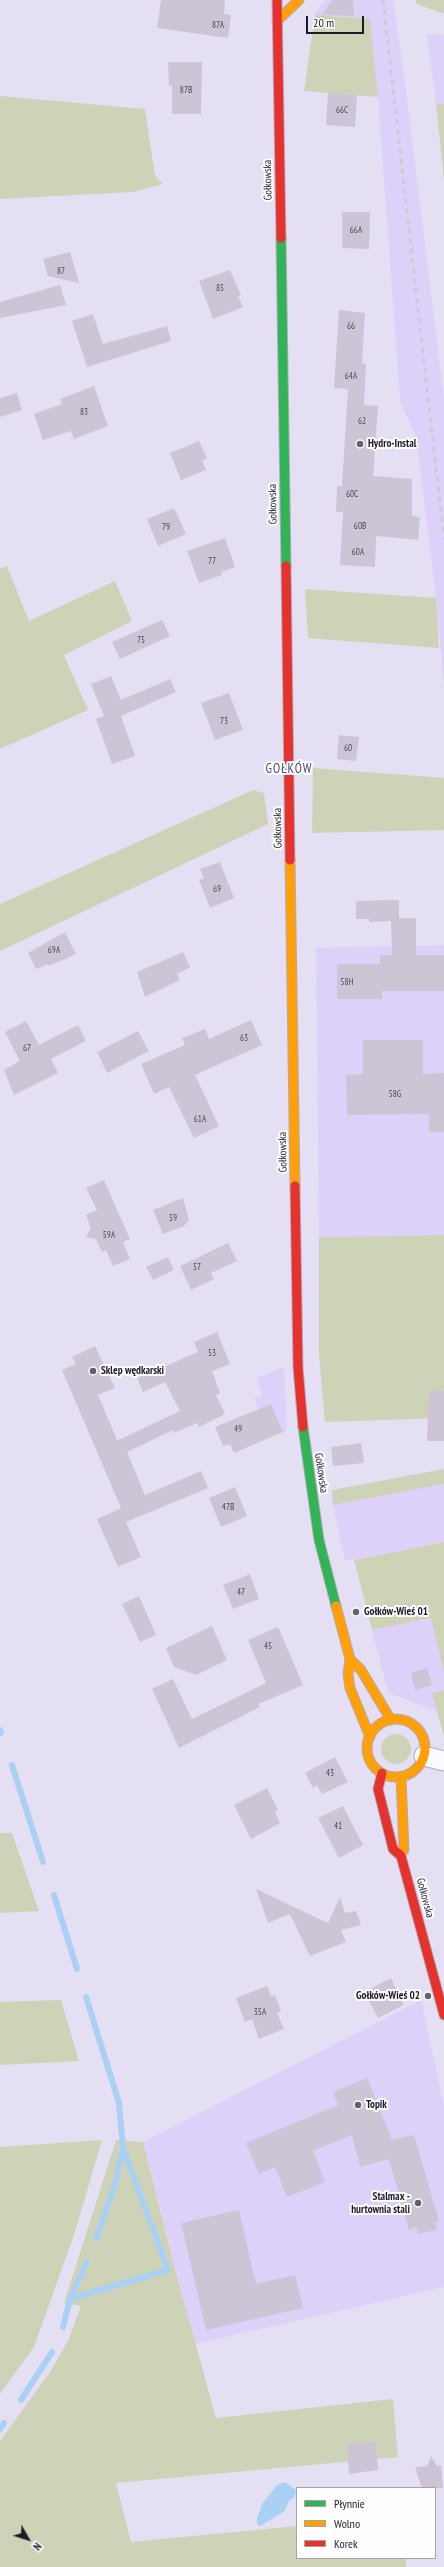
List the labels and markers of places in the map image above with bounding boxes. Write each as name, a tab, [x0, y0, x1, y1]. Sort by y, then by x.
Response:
place label: Hydro-Instal	[368, 437, 416, 451]
marker: Hydro-Instal	[355, 439, 365, 449]
place label: Sklep wędkarski	[101, 1364, 164, 1378]
marker: Sklep wędkarski	[88, 1366, 98, 1376]
place label: Gołków-Wieś 01	[364, 1605, 428, 1619]
marker: Gołków-Wieś 01	[351, 1607, 361, 1617]
place label: Gołków-Wieś 02	[356, 1989, 420, 2003]
marker: Gołków-Wieś 02	[423, 1991, 433, 2001]
place label: Topik	[366, 2098, 387, 2112]
marker: Topik	[353, 2100, 363, 2110]
place label: Stalmax - hurtownia stali	[351, 2190, 410, 2216]
marker: Stalmax - hurtownia stali	[413, 2198, 423, 2208]

